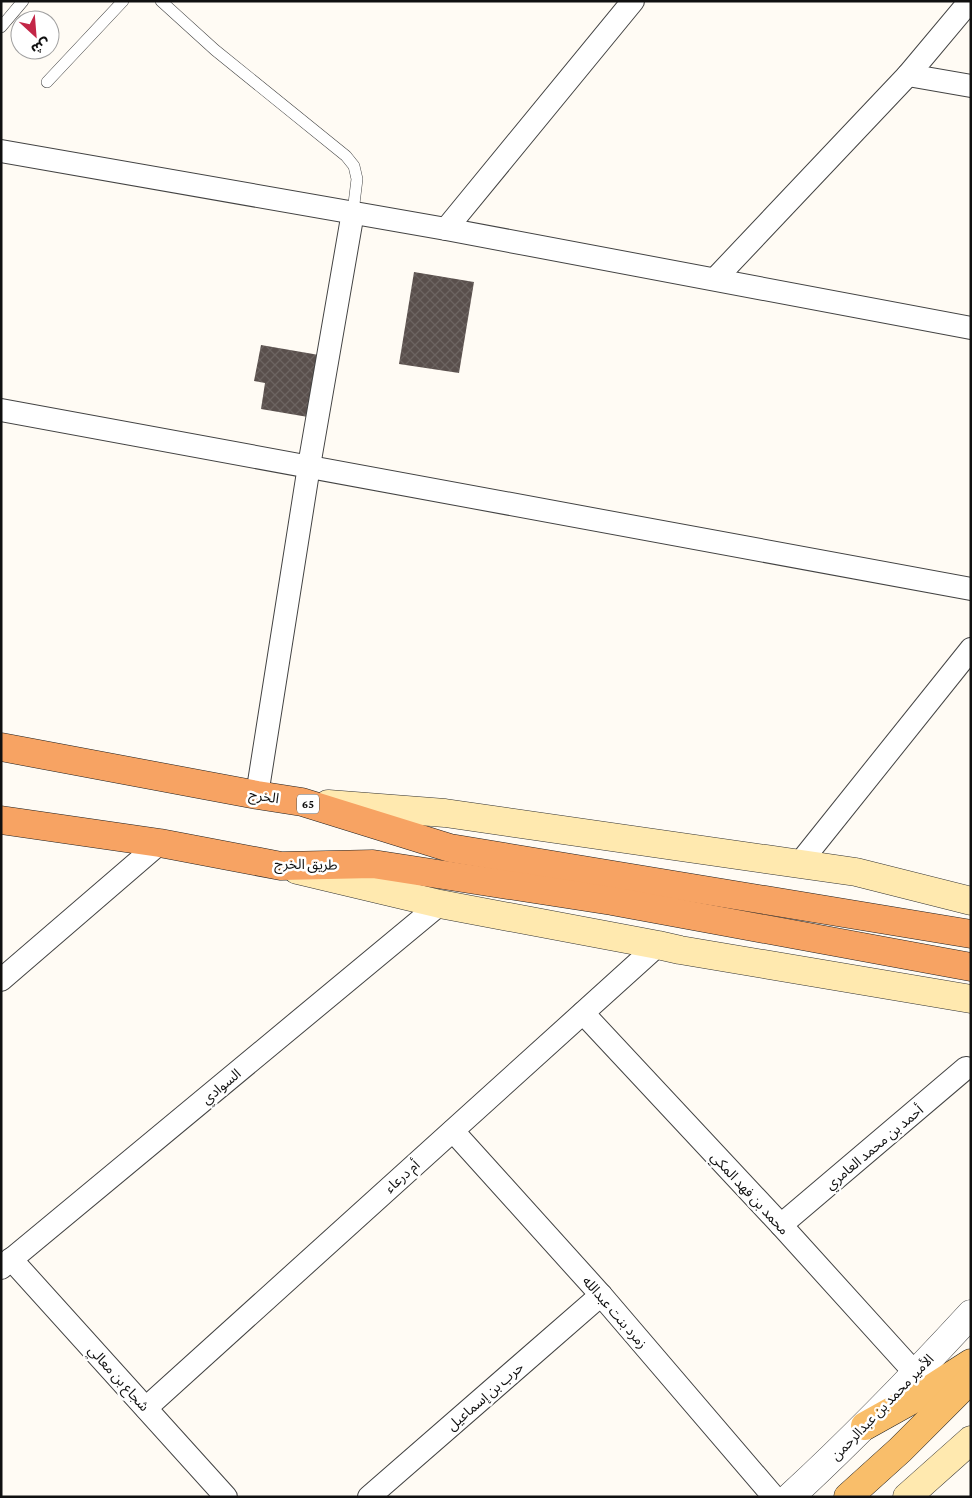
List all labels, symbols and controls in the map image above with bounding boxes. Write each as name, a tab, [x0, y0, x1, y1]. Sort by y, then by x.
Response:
north arrow	[10, 10, 60, 60]
text: ش	[29, 35, 53, 58]
street label: الخرج	[247, 786, 280, 809]
road number: 65	[297, 794, 319, 814]
street label: طريق الخرج	[274, 855, 338, 876]
street label: السوادي	[198, 1065, 246, 1109]
street label: أحمد بن محمد العامري	[821, 1101, 929, 1195]
street label: محمد بن فهد المكي	[705, 1148, 792, 1240]
street label: أم درعاء	[381, 1155, 425, 1198]
street label: زمرد بنت عبدالله	[579, 1273, 651, 1352]
street label: شجاع بن معالي	[83, 1342, 153, 1416]
street label: الأمير محمد بن عبدالرحمن	[827, 1351, 937, 1464]
street label: حرب بن إسماعيل	[444, 1359, 528, 1435]

